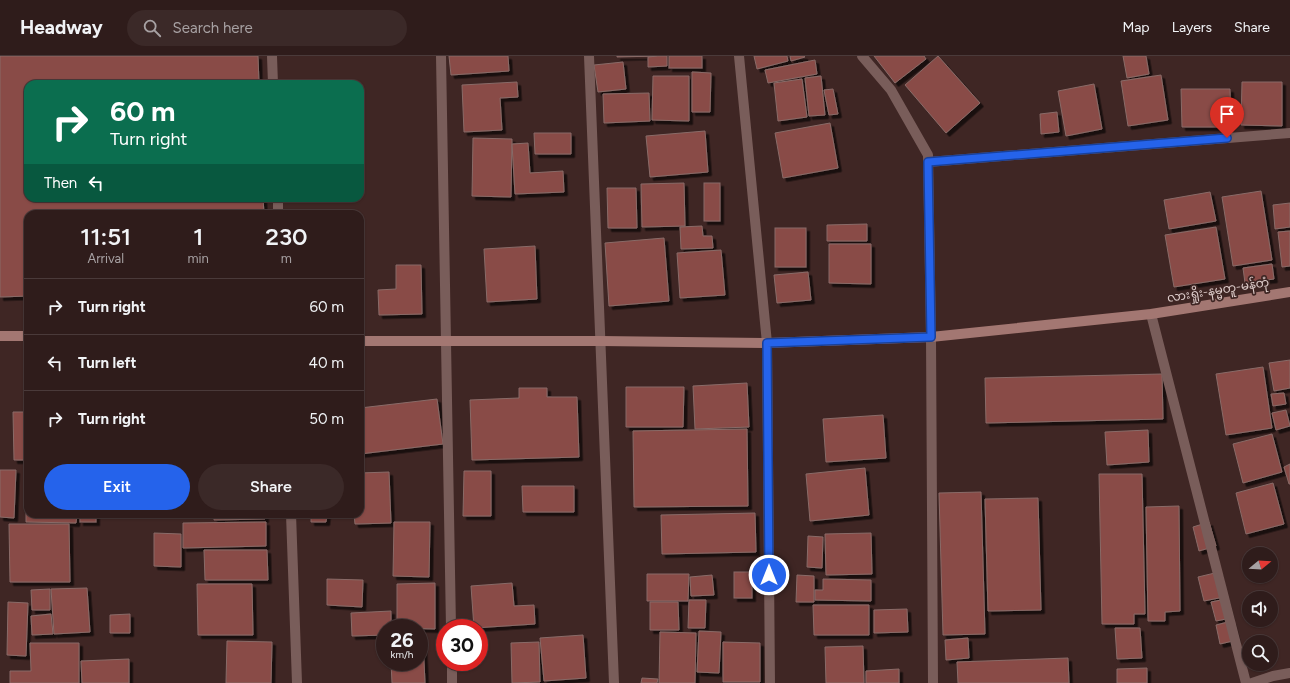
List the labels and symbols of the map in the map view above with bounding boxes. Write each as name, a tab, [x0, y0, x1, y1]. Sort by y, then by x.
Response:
pin	[1210, 97, 1244, 138]
street label: လားရှိုး-နမ္မတူ-မန်တုံ	[1166, 273, 1271, 308]
north arrow	[1242, 547, 1278, 583]
position arrow	[748, 554, 790, 596]
speed limit sign: 30	[436, 619, 488, 671]

